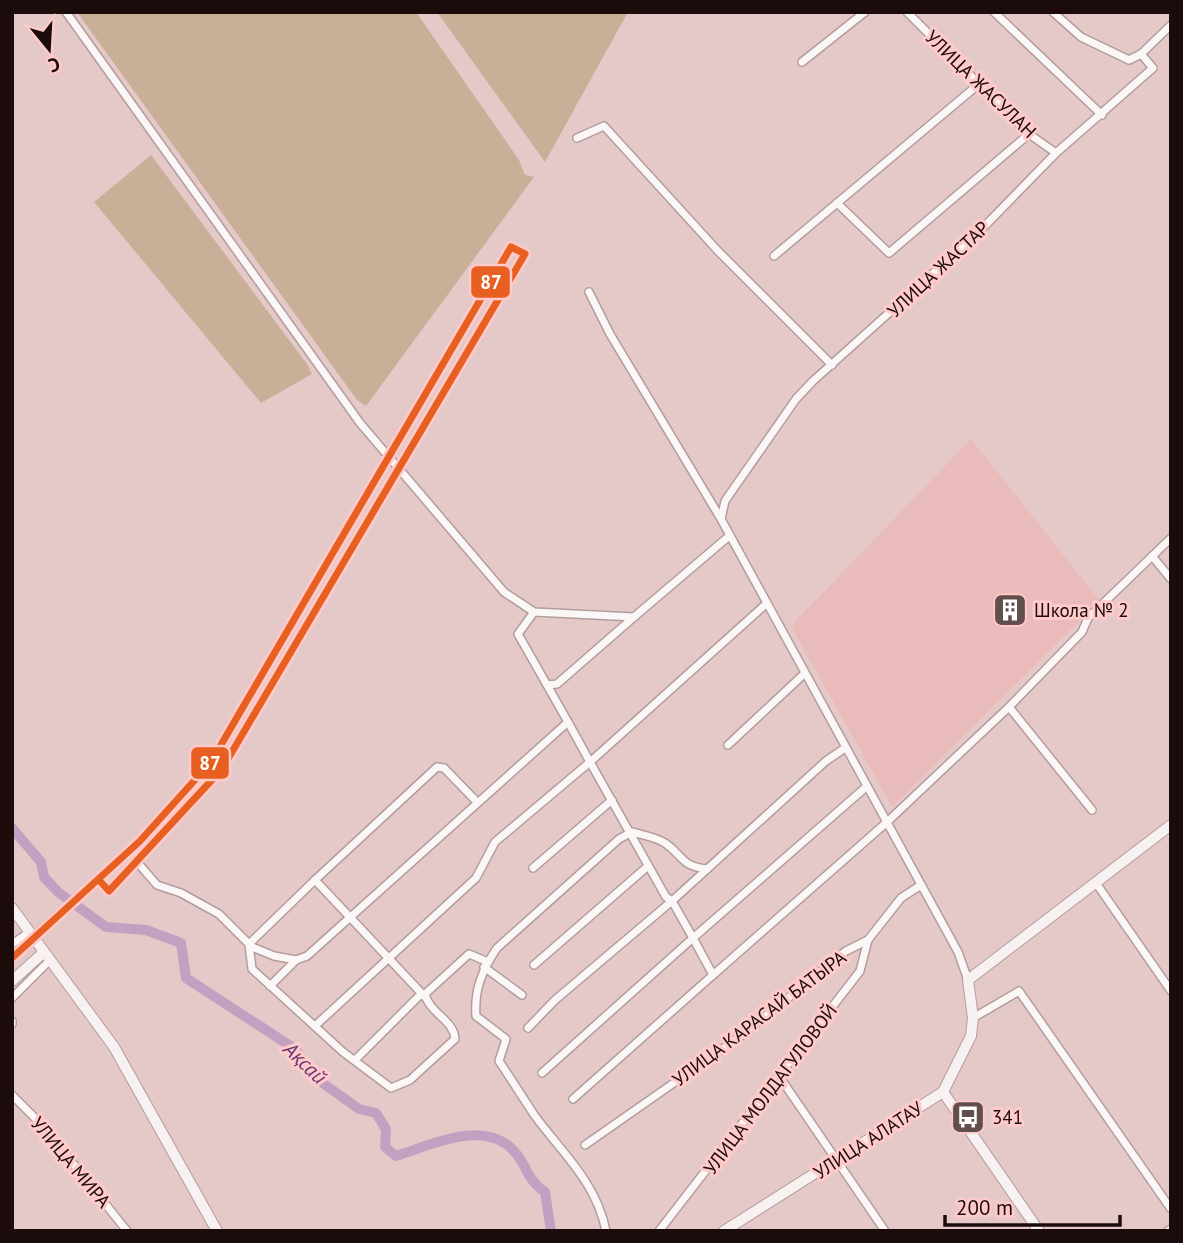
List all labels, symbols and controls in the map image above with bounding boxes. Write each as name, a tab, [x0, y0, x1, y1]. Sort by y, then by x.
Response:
north arrow	[14, 14, 84, 84]
street label: УЛИЦА ЖАСУЛАН	[920, 25, 1042, 143]
text: С	[45, 52, 63, 78]
street label: УЛИЦА ЖАСТАР	[882, 216, 994, 322]
line badge: 87	[470, 265, 511, 299]
text: 87	[480, 270, 502, 294]
building icon: Школа № 2	[991, 591, 1029, 629]
place label: Школа № 2	[1034, 598, 1129, 622]
line badge: 87	[190, 746, 230, 780]
text: 87	[199, 751, 221, 775]
street label: УЛИЦА КАРАСАЙ БАТЫРА	[667, 945, 851, 1091]
street label: УЛИЦА МОЛДАГУЛОВОЙ	[698, 999, 842, 1179]
water label: Ақсай	[277, 1035, 333, 1090]
street label: УЛИЦА АЛАТАУ	[809, 1096, 928, 1184]
bus stop icon: 341	[949, 1098, 987, 1136]
place label: 341	[992, 1105, 1023, 1129]
street label: УЛИЦА МИРА	[26, 1112, 116, 1212]
scale bar	[945, 1184, 1120, 1228]
text: 200 m	[956, 1194, 1013, 1221]

